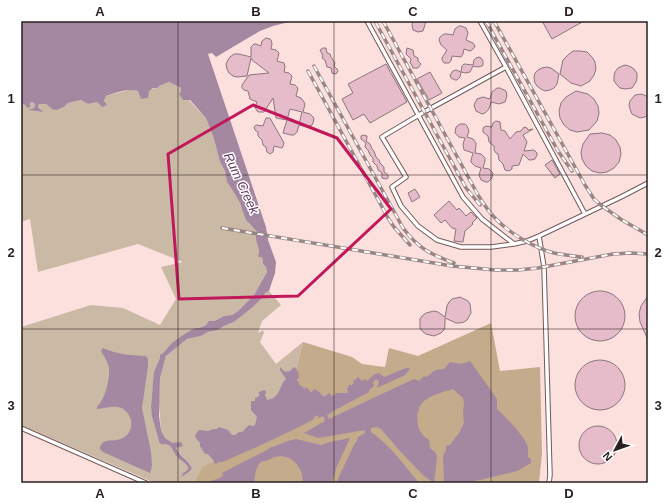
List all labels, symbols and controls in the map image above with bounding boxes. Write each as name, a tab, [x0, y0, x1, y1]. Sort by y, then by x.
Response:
text: A	[95, 4, 105, 19]
text: B	[251, 4, 261, 19]
text: C	[408, 4, 418, 19]
text: D	[564, 4, 574, 19]
text: 1	[7, 91, 15, 106]
text: 1	[654, 91, 662, 106]
water label: Rum Creek	[221, 150, 263, 218]
text: 2	[7, 245, 15, 260]
text: 2	[654, 245, 662, 260]
text: 3	[7, 398, 15, 413]
text: 3	[654, 398, 662, 413]
north arrow	[595, 430, 635, 470]
text: N	[600, 450, 615, 463]
text: A	[95, 486, 105, 501]
text: B	[251, 486, 261, 501]
text: C	[408, 486, 418, 501]
text: D	[564, 486, 574, 501]

